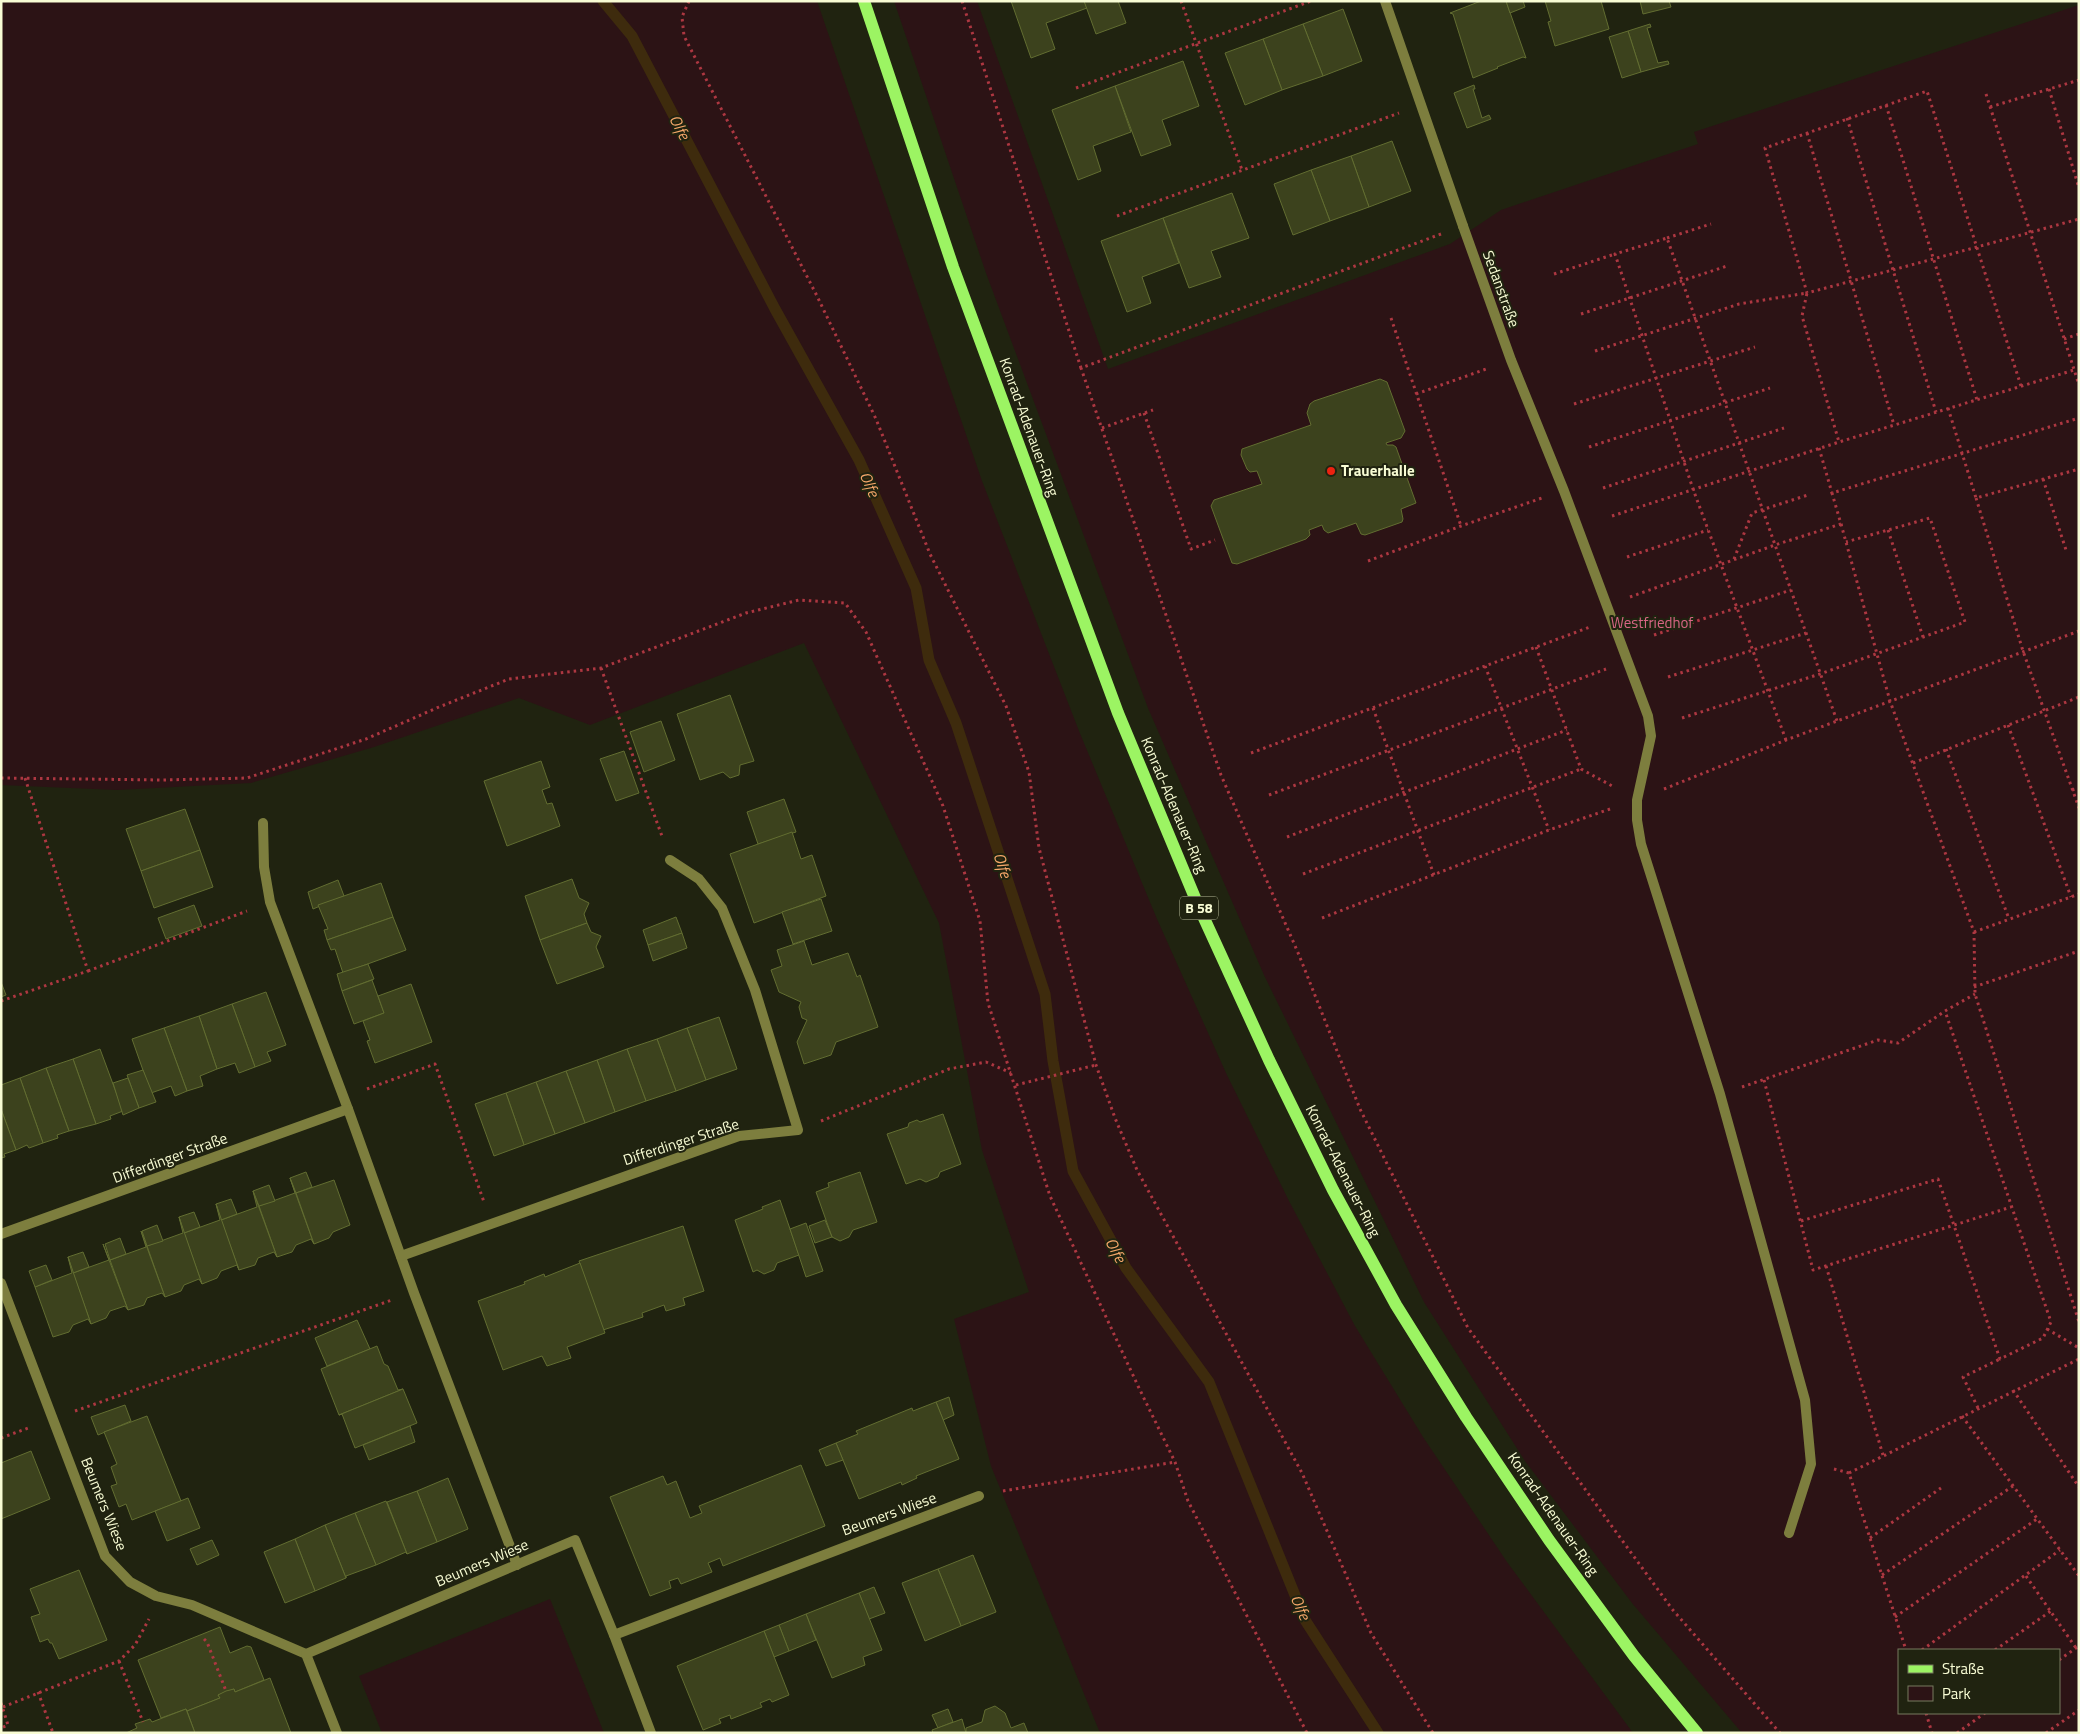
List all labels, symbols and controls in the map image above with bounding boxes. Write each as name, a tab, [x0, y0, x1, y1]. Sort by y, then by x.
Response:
water label: Olfe	[663, 110, 697, 145]
street label: Sedanstraße	[1477, 247, 1526, 331]
street label: Konrad-Adenauer-Ring	[994, 354, 1065, 500]
place label: Trauerhalle	[1341, 459, 1415, 482]
marker: Trauerhalle	[1325, 465, 1337, 477]
water label: Olfe	[854, 467, 887, 502]
park label: Westfriedhof	[1611, 611, 1693, 634]
street label: Konrad-Adenauer-Ring	[1135, 733, 1214, 877]
water label: Olfe	[988, 849, 1019, 882]
road number: B 58	[1180, 896, 1218, 920]
street label: Konrad-Adenauer-Ring	[1300, 1100, 1387, 1241]
street label: Differdinger Straße	[620, 1112, 742, 1171]
street label: Differdinger Straße	[109, 1126, 230, 1189]
water label: Olfe	[1099, 1233, 1133, 1268]
street label: Konrad-Adenauer-Ring	[1502, 1447, 1605, 1580]
street label: Beumers Wiese	[75, 1454, 134, 1554]
street label: Beumers Wiese	[838, 1486, 939, 1541]
street label: Beumers Wiese	[432, 1533, 532, 1592]
water label: Olfe	[1285, 1590, 1318, 1625]
legend	[1898, 1649, 2060, 1714]
text: Straße	[1942, 1657, 1984, 1680]
text: Park	[1942, 1682, 1971, 1705]

